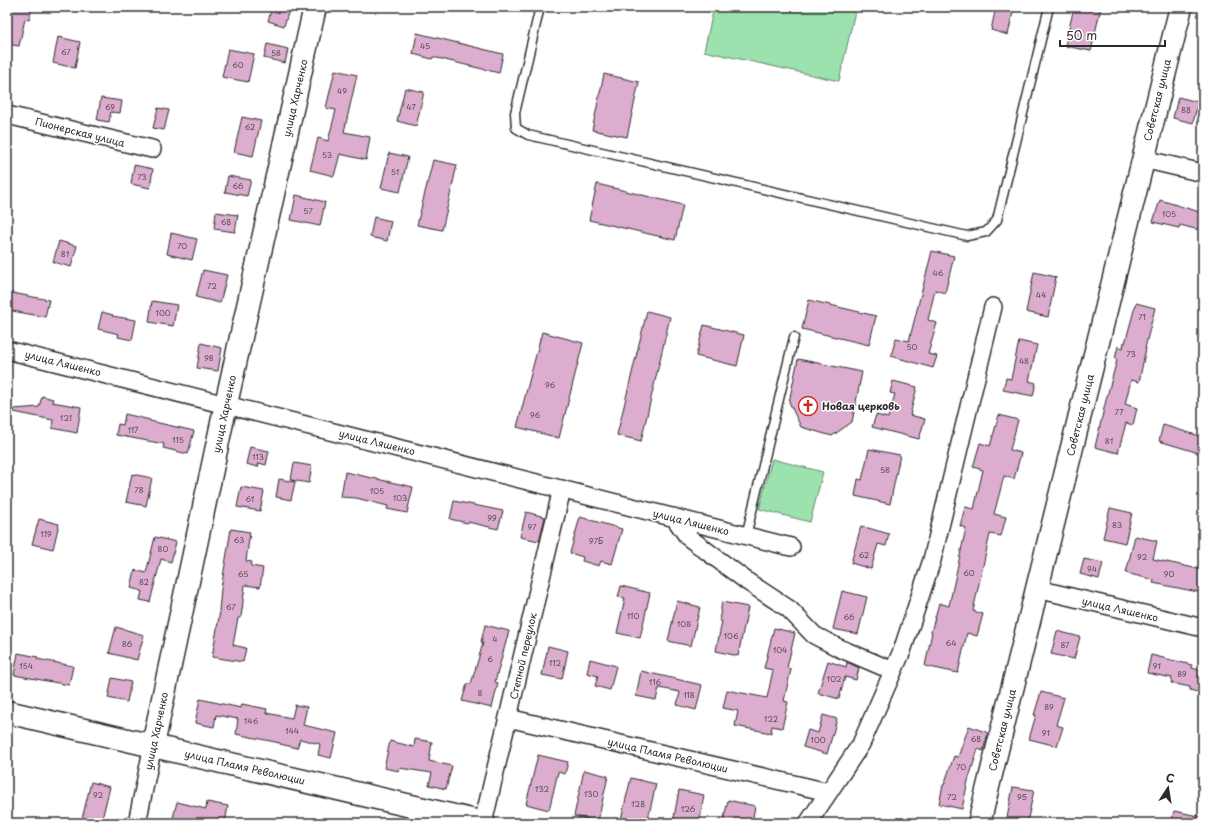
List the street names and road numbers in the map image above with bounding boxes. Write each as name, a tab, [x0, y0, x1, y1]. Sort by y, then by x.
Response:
street label: улица Харченко	[278, 57, 311, 138]
street label: Советская улица	[1139, 57, 1174, 142]
street label: Пионерская улица	[34, 113, 127, 150]
street label: улица Ляшенко	[24, 346, 103, 379]
street label: Советская улица	[1062, 372, 1097, 457]
street label: улица Харченко	[208, 373, 239, 454]
street label: улица Ляшенко	[338, 425, 417, 458]
street label: улица Ляшенко	[652, 505, 731, 538]
street label: улица Ляшенко	[1080, 592, 1160, 625]
street label: Степной переулок	[505, 611, 541, 701]
street label: Советская улица	[984, 687, 1019, 772]
street label: улица Харченко	[140, 690, 171, 771]
street label: улица Пламя Революции	[606, 733, 730, 776]
street label: улица Пламя Революции	[183, 745, 307, 788]

